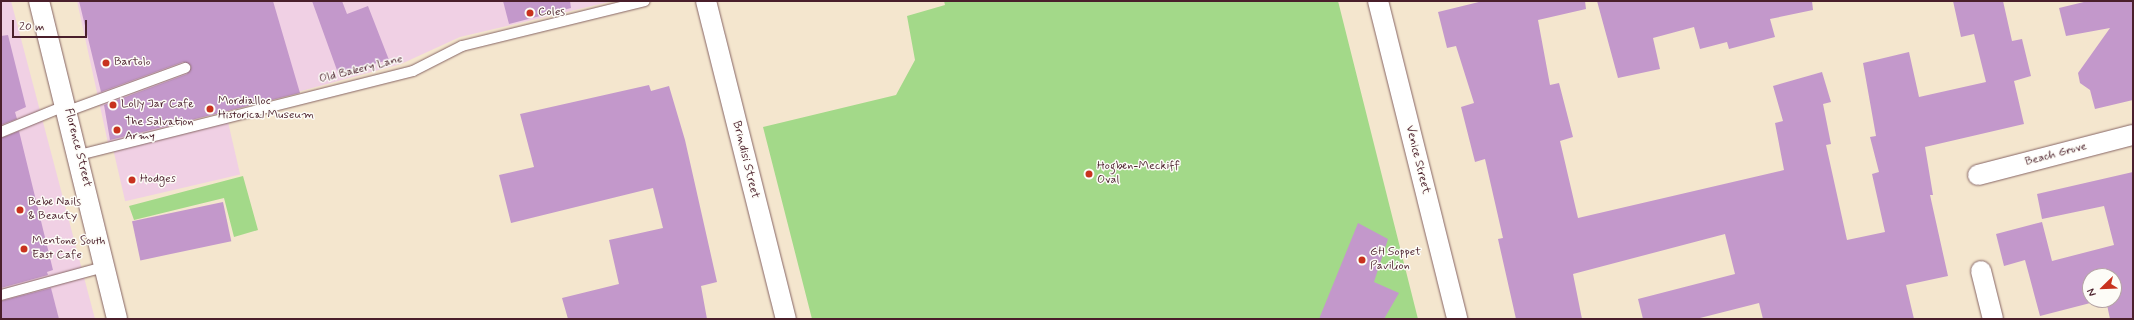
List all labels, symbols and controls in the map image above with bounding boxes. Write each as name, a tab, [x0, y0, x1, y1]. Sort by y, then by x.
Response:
place label: Coles	[538, 6, 565, 20]
marker: Coles	[525, 8, 535, 18]
scale bar	[14, 12, 89, 38]
text: 20 m	[19, 19, 45, 35]
street label: Old Bakery Lane	[317, 53, 405, 87]
place label: Bartolo	[114, 56, 150, 70]
marker: Bartolo	[101, 58, 111, 68]
place label: Mordialloc Historical Museum	[218, 95, 314, 123]
place label: Lolly Jar Cafe	[121, 98, 194, 112]
marker: Lolly Jar Cafe	[108, 100, 118, 110]
marker: Mordialloc Historical Museum	[205, 104, 215, 114]
street label: Florence Street	[60, 107, 94, 189]
place label: The Salvation Army	[125, 116, 192, 144]
street label: Brindisi Street	[728, 120, 762, 200]
street label: Venice Street	[1401, 124, 1433, 196]
marker: The Salvation Army	[112, 125, 122, 135]
street label: Beach Grove	[2024, 140, 2088, 170]
place label: Hogben-Meckiff Oval	[1097, 160, 1180, 188]
marker: Hogben-Meckiff Oval	[1084, 169, 1094, 179]
place label: Hodges	[140, 173, 176, 187]
marker: Hodges	[127, 175, 137, 185]
place label: Bebe Nails & Beauty	[28, 196, 81, 224]
marker: Bebe Nails & Beauty	[15, 205, 25, 215]
place label: Mentone South East Cafe	[32, 235, 106, 263]
marker: Mentone South East Cafe	[19, 244, 29, 254]
place label: GH Soppet Pavilion	[1370, 246, 1422, 274]
marker: GH Soppet Pavilion	[1357, 255, 1367, 265]
north arrow	[2082, 268, 2122, 308]
text: N	[2084, 286, 2100, 298]

